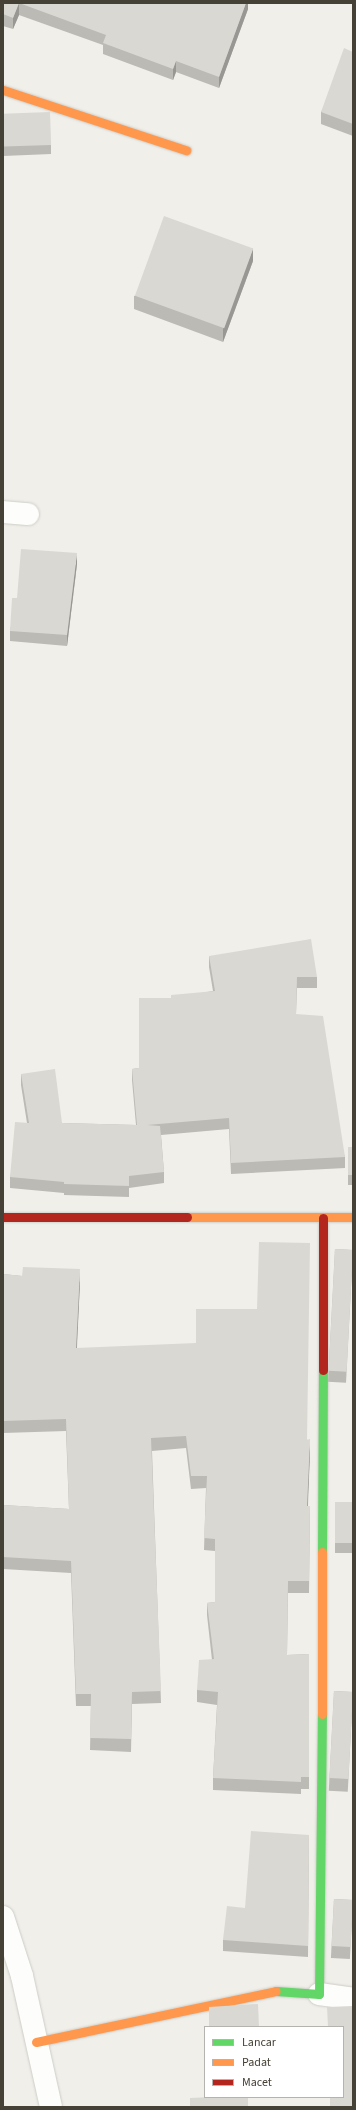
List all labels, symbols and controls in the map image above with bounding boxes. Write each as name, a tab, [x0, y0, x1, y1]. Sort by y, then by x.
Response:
legend	[204, 2026, 344, 2098]
text: Lancar	[242, 2034, 276, 2051]
text: Padat	[242, 2054, 271, 2071]
text: Macet	[242, 2074, 272, 2091]

